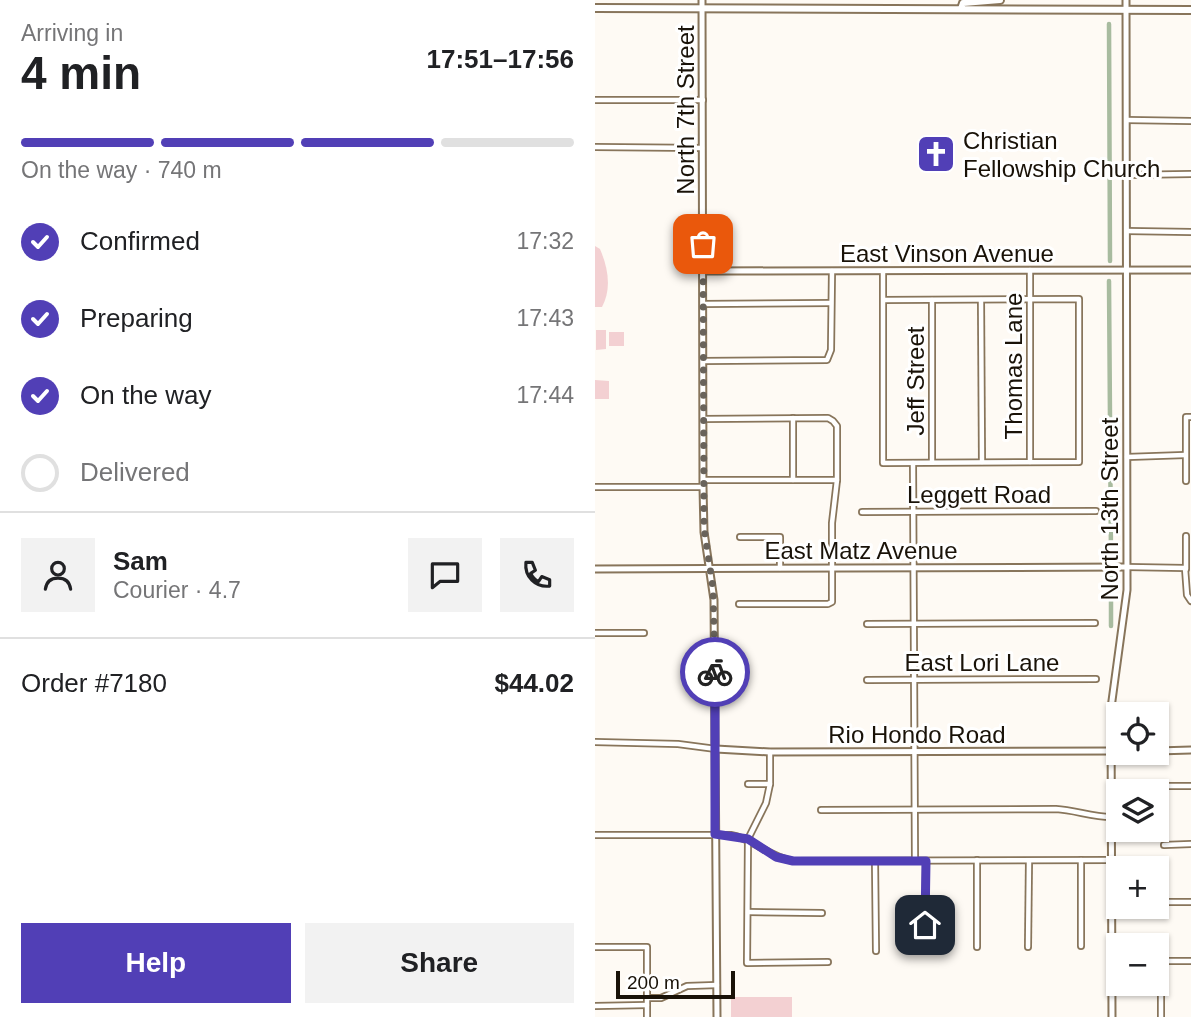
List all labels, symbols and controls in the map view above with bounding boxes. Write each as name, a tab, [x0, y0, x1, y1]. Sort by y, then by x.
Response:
text: Arriving in	[21, 20, 123, 46]
street label: North 7th Street	[672, 25, 699, 195]
text: 17:51–17:56	[427, 44, 574, 74]
text: 4 min	[21, 47, 141, 99]
place label: Christian Fellowship Church	[963, 127, 1160, 182]
church icon: Christian Fellowship Church	[915, 133, 957, 175]
text: On the way · 740 m	[21, 157, 222, 183]
pin	[673, 214, 733, 274]
icon: check	[21, 223, 59, 261]
icon: bag	[684, 225, 722, 263]
text: Confirmed	[80, 226, 200, 256]
text: 17:32	[516, 228, 574, 254]
street label: East Vinson Avenue	[840, 240, 1054, 267]
street label: Thomas Lane	[1000, 293, 1027, 439]
icon: check	[21, 300, 59, 338]
text: Preparing	[80, 303, 193, 333]
text: 17:43	[516, 305, 574, 331]
street label: Jeff Street	[902, 326, 929, 435]
icon: check	[21, 377, 59, 415]
text: On the way	[80, 380, 212, 410]
text: 17:44	[516, 382, 574, 408]
street label: North 13th Street	[1096, 417, 1123, 600]
text: Delivered	[80, 457, 190, 487]
street label: Leggett Road	[907, 481, 1051, 508]
street label: East Matz Avenue	[764, 537, 958, 564]
button: person	[21, 538, 95, 612]
button: chat	[408, 538, 482, 612]
button: phone	[500, 538, 574, 612]
text: Sam	[113, 546, 168, 576]
text: Courier · 4.7	[113, 577, 241, 603]
courier	[680, 637, 750, 707]
street label: East Lori Lane	[905, 649, 1059, 676]
icon: bike	[696, 653, 734, 691]
text: Order #7180	[21, 668, 167, 698]
text: $44.02	[494, 668, 574, 698]
map controls	[1106, 702, 1169, 996]
button: locate	[1106, 702, 1169, 765]
street label: Rio Hondo Road	[828, 721, 1006, 748]
button: layers	[1106, 779, 1169, 842]
button: +	[1106, 856, 1169, 919]
pin	[895, 895, 955, 955]
icon: home	[906, 906, 944, 944]
button: Help	[21, 923, 291, 1003]
button: Share	[305, 923, 574, 1003]
button: −	[1106, 933, 1169, 996]
scale bar	[616, 968, 735, 1000]
text: 200 m	[627, 972, 680, 993]

